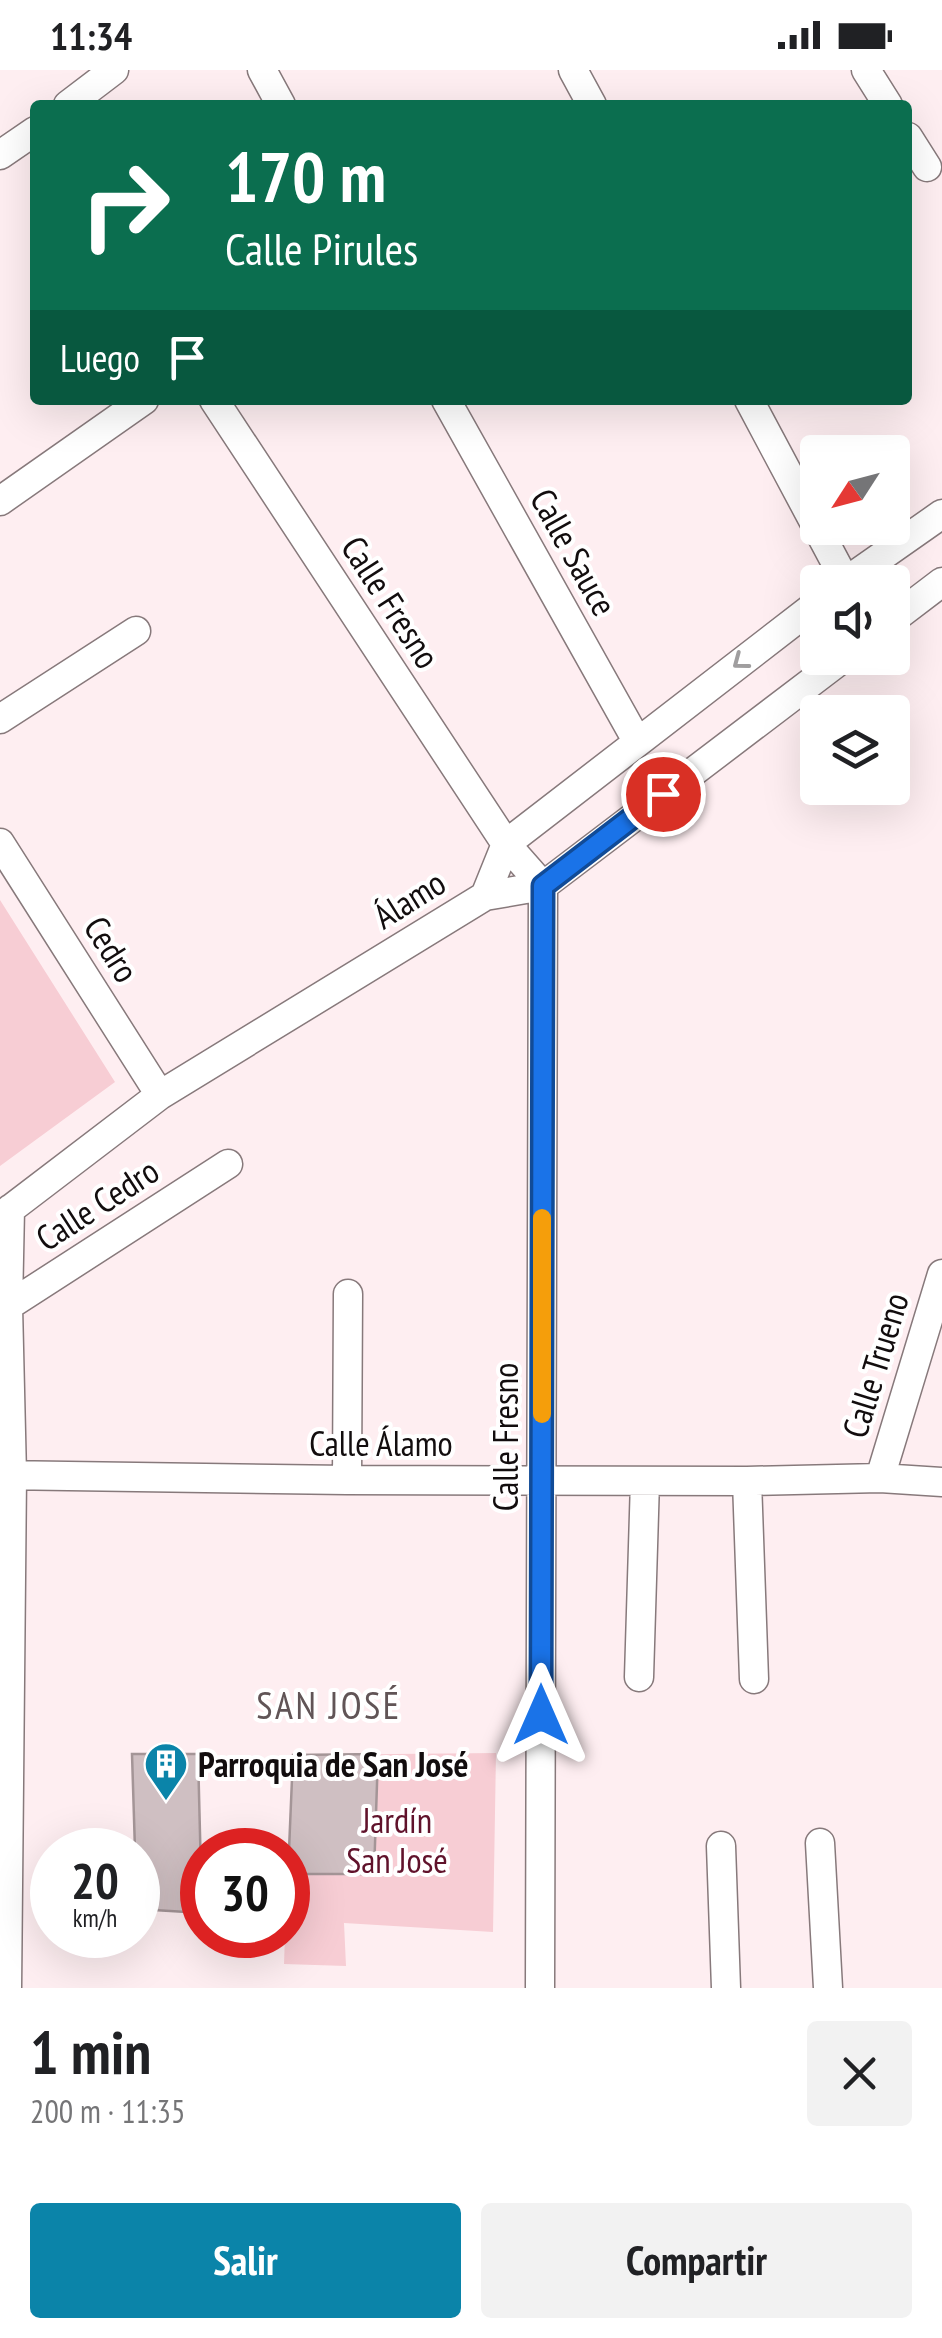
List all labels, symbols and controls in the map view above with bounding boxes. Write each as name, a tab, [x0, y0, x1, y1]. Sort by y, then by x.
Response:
text: 11:34	[50, 11, 132, 60]
text: 170 m	[225, 131, 386, 221]
icon: right	[60, 140, 190, 270]
text: Calle Pirules	[225, 219, 418, 277]
icon: arrive	[160, 330, 215, 385]
text: Luego	[60, 333, 140, 382]
north arrow	[800, 435, 910, 545]
map controls	[800, 435, 910, 805]
street label: Calle Sauce	[520, 480, 628, 624]
street label: Calle Fresno	[331, 527, 451, 677]
button: sound	[800, 565, 910, 675]
one-way arrow	[733, 651, 751, 668]
button: layers	[800, 695, 910, 805]
pin	[621, 752, 706, 837]
icon: arrive	[636, 767, 691, 822]
street label: Álamo	[364, 859, 454, 939]
street label: Cedro	[74, 907, 150, 991]
street label: Calle Cedro	[27, 1147, 167, 1261]
street label: Calle Trueno	[831, 1287, 919, 1443]
street label: Calle Fresno	[482, 1363, 528, 1511]
street label: Calle Álamo	[309, 1420, 453, 1466]
position arrow	[489, 1663, 593, 1767]
district label: SAN JOSÉ	[256, 1680, 402, 1729]
building icon: Parroquia de San José	[143, 1741, 189, 1802]
place label: Parroquia de San José	[198, 1741, 468, 1787]
park label: Jardín San José	[346, 1797, 448, 1883]
speed limit sign: 30	[180, 1828, 310, 1958]
text: 20	[71, 1848, 119, 1913]
text: km/h	[73, 1902, 117, 1934]
text: 1 min	[30, 2013, 151, 2091]
button: close	[807, 2021, 912, 2126]
text: 200 m · 11:35	[30, 2090, 185, 2132]
button: Salir	[30, 2203, 461, 2318]
button: Compartir	[481, 2203, 912, 2318]

